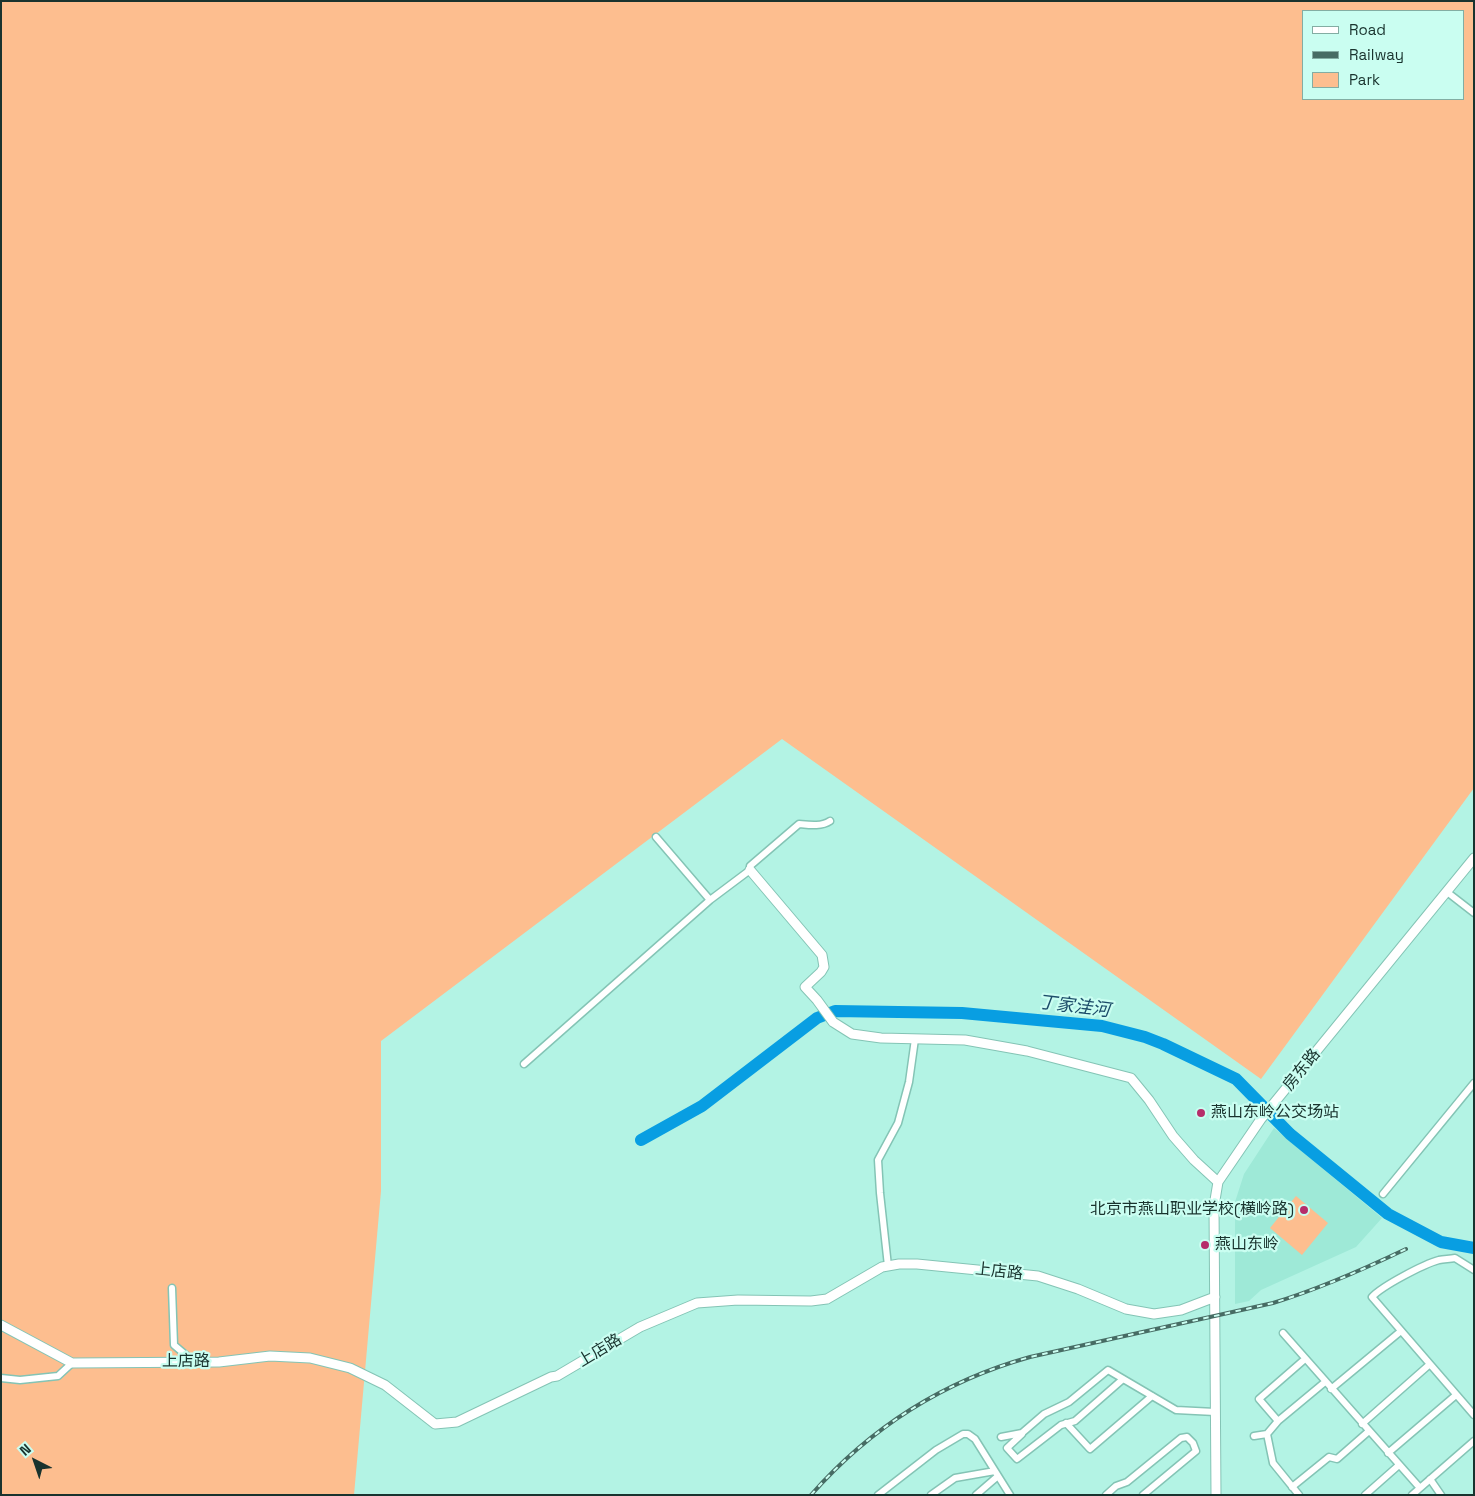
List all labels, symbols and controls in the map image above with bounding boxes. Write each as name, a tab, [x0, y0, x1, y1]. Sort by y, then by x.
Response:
legend	[1302, 10, 1465, 100]
text: Road	[1349, 20, 1386, 39]
text: Railway	[1349, 45, 1404, 64]
text: Park	[1349, 70, 1380, 89]
water label: 丁家洼河	[1037, 992, 1111, 1022]
street label: 房东路	[1279, 1045, 1325, 1095]
place label: 燕山东岭公交场站	[1211, 1103, 1339, 1123]
marker: 燕山东岭公交场站	[1195, 1107, 1207, 1119]
place label: 北京市燕山职业学校(横岭路)	[1090, 1200, 1294, 1220]
marker: 北京市燕山职业学校(横岭路)	[1298, 1204, 1310, 1216]
place label: 燕山东岭	[1215, 1235, 1279, 1255]
marker: 燕山东岭	[1199, 1239, 1211, 1251]
street label: 上店路	[974, 1260, 1024, 1284]
street label: 上店路	[574, 1330, 626, 1372]
street label: 上店路	[162, 1352, 210, 1372]
north arrow	[10, 1436, 60, 1486]
text: N	[16, 1440, 35, 1460]

